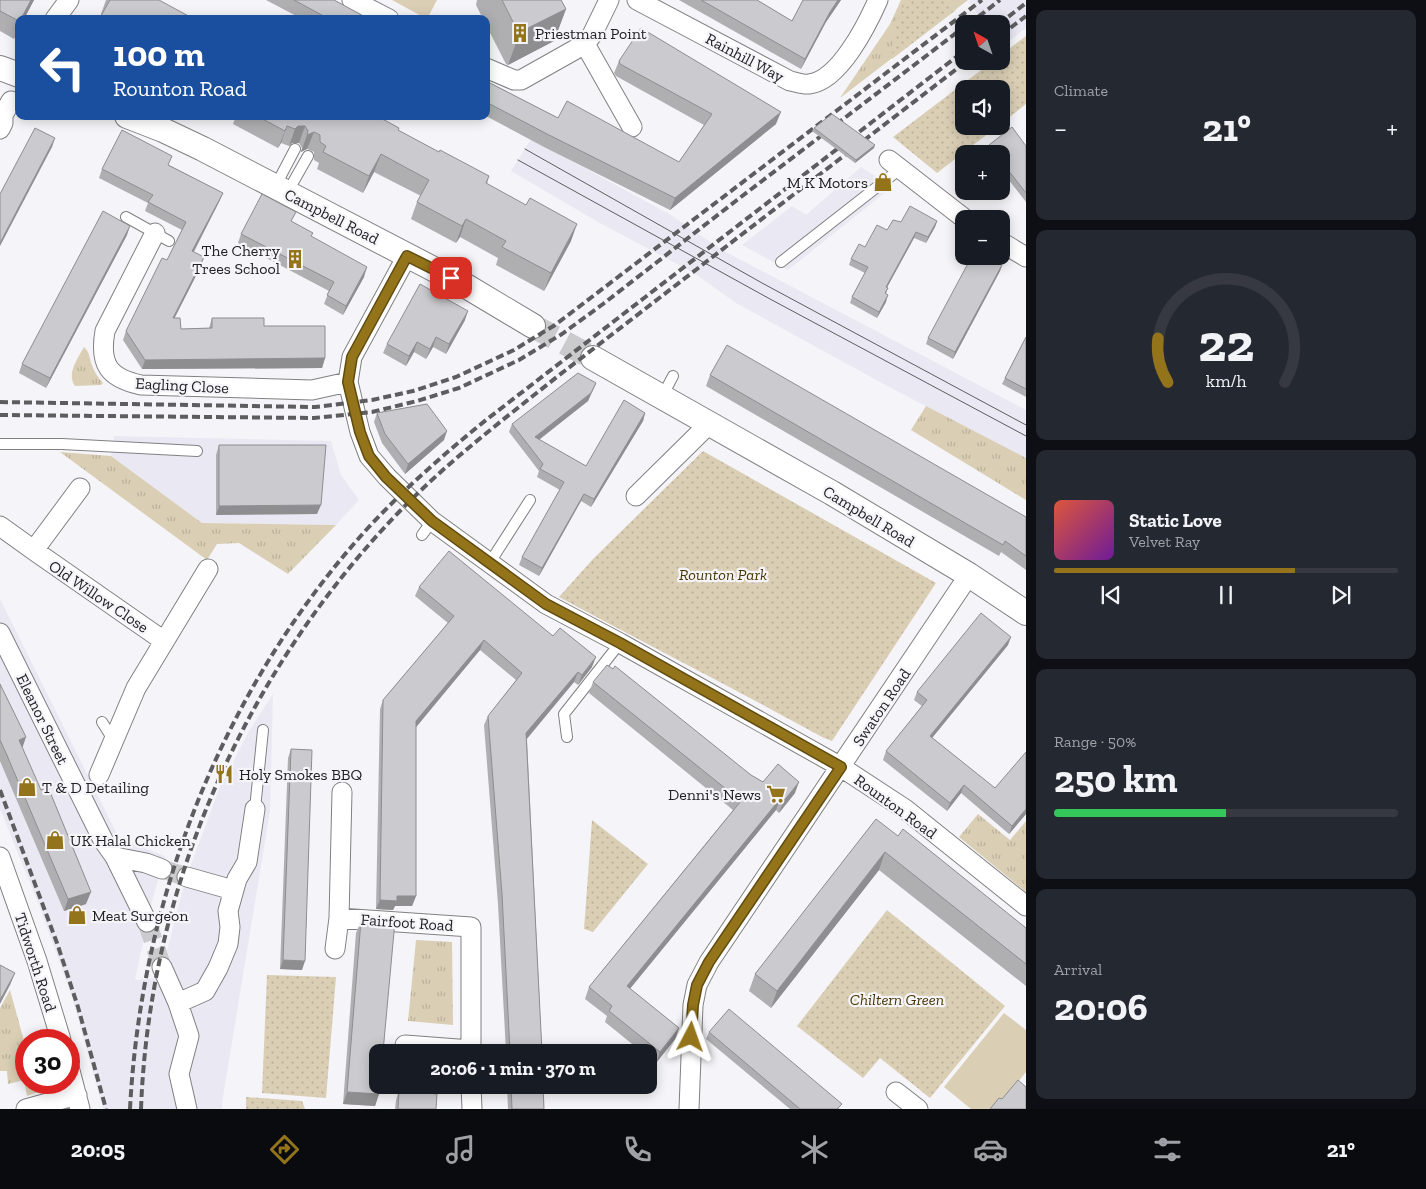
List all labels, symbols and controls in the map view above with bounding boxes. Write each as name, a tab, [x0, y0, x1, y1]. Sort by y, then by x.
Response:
north arrow	[955, 15, 1010, 70]
map controls	[955, 15, 1010, 265]
building icon: Priestman Point	[509, 22, 531, 44]
place label: Priestman Point	[535, 24, 647, 43]
street label: Rainhill Way	[702, 29, 788, 86]
text: 100 m	[113, 33, 205, 75]
icon: left	[30, 35, 95, 100]
text: Rounton Road	[113, 75, 247, 102]
button: sound	[955, 80, 1010, 135]
text: Climate	[1054, 81, 1108, 100]
text: 21°	[1202, 105, 1251, 151]
text: −	[1054, 112, 1067, 145]
text: +	[1386, 112, 1398, 145]
button: +	[955, 145, 1010, 200]
shop icon: M K Motors	[872, 171, 894, 193]
place label: M K Motors	[787, 173, 868, 192]
street label: Campbell Road	[281, 185, 382, 248]
button: −	[955, 210, 1010, 265]
place label: The Cherry Trees School	[192, 241, 281, 278]
building icon: The Cherry Trees School	[284, 248, 306, 270]
pin	[430, 257, 472, 299]
icon: arrive	[437, 264, 465, 292]
text: 22	[1198, 312, 1254, 374]
text: km/h	[1206, 370, 1246, 392]
street label: Eagling Close	[135, 374, 229, 397]
street label: Campbell Road	[820, 482, 918, 551]
text: Static Love	[1129, 509, 1222, 532]
text: Velvet Ray	[1129, 532, 1200, 551]
street label: Old Willow Close	[45, 556, 152, 637]
park label: Rounton Park	[679, 565, 767, 584]
icon: previous	[1097, 581, 1125, 609]
icon: pause	[1212, 581, 1240, 609]
icon: next	[1327, 581, 1355, 609]
street label: Swaton Road	[848, 665, 915, 750]
street label: Eleanor Street	[12, 671, 73, 768]
text: Range · 50%	[1054, 732, 1136, 751]
text: 250 km	[1054, 756, 1178, 802]
restaurant icon: Holy Smokes BBQ	[213, 763, 235, 785]
place label: Holy Smokes BBQ	[239, 765, 362, 784]
street label: Rounton Road	[851, 770, 941, 843]
shop icon: T & D Detailing	[16, 776, 38, 798]
place label: T & D Detailing	[42, 778, 149, 797]
supermarket icon: Denni's News	[765, 783, 787, 805]
place label: Denni's News	[668, 785, 761, 804]
shop icon: UK Halal Chicken	[44, 829, 66, 851]
place label: UK Halal Chicken	[70, 831, 191, 850]
shop icon: Meat Surgeon	[66, 904, 88, 926]
place label: Meat Surgeon	[92, 906, 189, 925]
street label: Tidworth Road	[11, 910, 61, 1014]
street label: Fairfoot Road	[360, 910, 454, 935]
text: Arrival	[1054, 960, 1102, 979]
text: 20:06	[1054, 984, 1148, 1030]
park label: Chiltern Green	[850, 990, 944, 1009]
position arrow	[664, 1010, 716, 1062]
speed limit sign: 30	[15, 1029, 80, 1094]
text: 20:06 · 1 min · 370 m	[430, 1057, 596, 1080]
icon: directions	[267, 1132, 302, 1167]
icon: music	[443, 1132, 478, 1167]
icon: phone	[620, 1132, 655, 1167]
icon: climate	[797, 1132, 832, 1167]
icon: car	[973, 1132, 1008, 1167]
icon: filters	[1150, 1132, 1185, 1167]
text: 20:05	[71, 1136, 125, 1163]
text: 21°	[1327, 1136, 1355, 1163]

